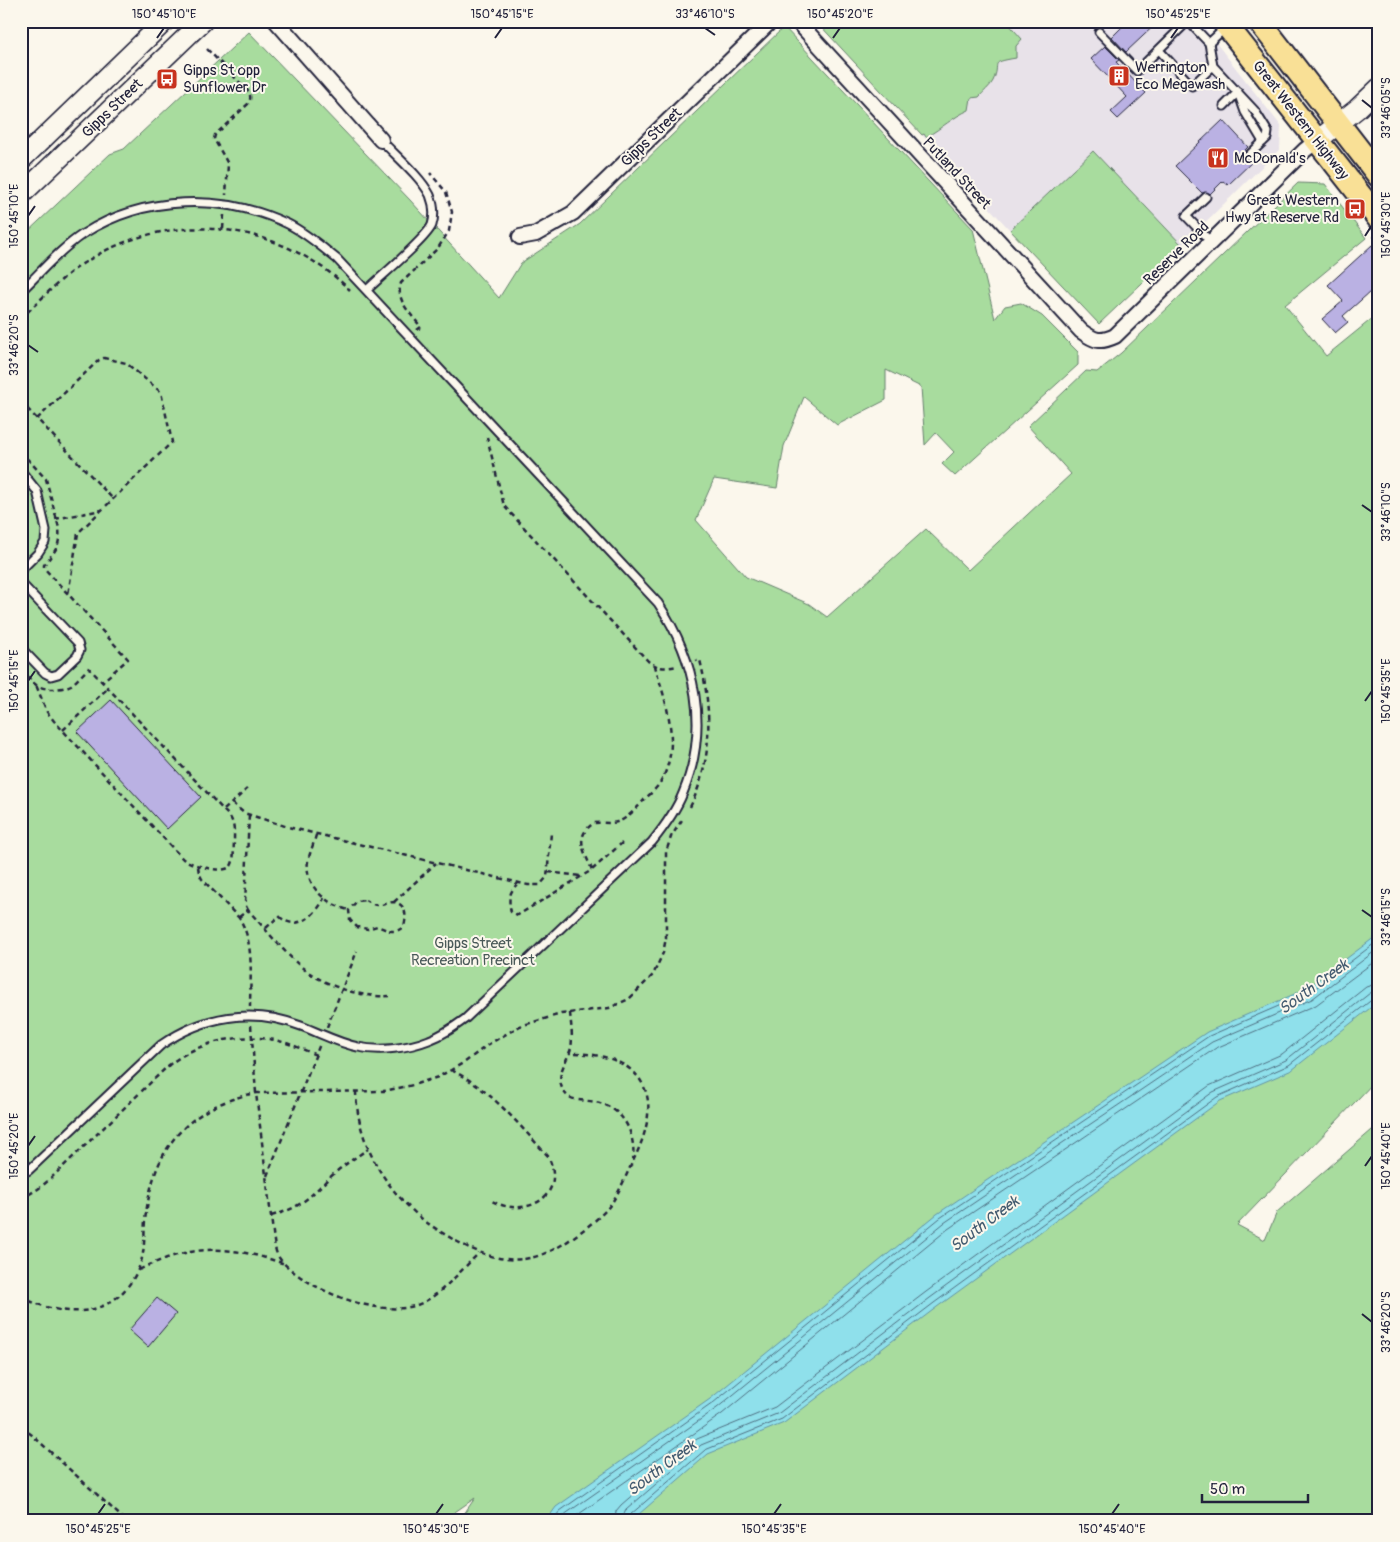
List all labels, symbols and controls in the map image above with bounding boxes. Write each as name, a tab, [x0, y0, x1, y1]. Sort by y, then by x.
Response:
text: 150°45'10"E	[132, 7, 196, 22]
text: 150°45'15"E	[471, 7, 533, 22]
text: 33°46'10"S	[675, 7, 735, 22]
text: 150°45'20"E	[807, 7, 873, 22]
text: 150°45'25"E	[1146, 7, 1210, 22]
street label: Great Western Highway	[1248, 57, 1353, 184]
place label: Werrington Eco Megawash	[1135, 58, 1225, 94]
place label: Gipps St opp Sunflower Dr	[183, 61, 267, 97]
building icon: Werrington Eco Megawash	[1107, 64, 1131, 88]
bus stop icon: Gipps St opp Sunflower Dr	[155, 67, 179, 91]
street label: Gipps Street	[78, 74, 147, 142]
text: 33°46'05"S	[1379, 77, 1394, 139]
street label: Gipps Street	[617, 103, 686, 171]
street label: Putland Street	[918, 133, 996, 214]
restaurant icon: McDonald's	[1206, 146, 1230, 170]
place label: McDonald's	[1234, 149, 1306, 168]
text: 150°45'10"E	[7, 184, 22, 248]
place label: Great Western Hwy at Reserve Rd	[1225, 191, 1339, 227]
text: 150°45'30"E	[1379, 192, 1394, 258]
bus stop icon: Great Western Hwy at Reserve Rd	[1343, 197, 1367, 221]
street label: Reserve Road	[1140, 217, 1213, 289]
text: 33°46'20"S	[7, 314, 22, 376]
text: 33°46'10"S	[1379, 482, 1394, 542]
text: 150°45'15"E	[7, 650, 22, 712]
text: 150°45'35"E	[1379, 659, 1394, 723]
text: 33°46'15"S	[1379, 888, 1394, 946]
park label: Gipps Street Recreation Precinct	[411, 934, 536, 970]
water label: South Creek	[1275, 954, 1353, 1019]
text: 150°45'20"E	[7, 1113, 22, 1179]
text: 150°45'40"E	[1379, 1123, 1394, 1189]
water label: South Creek	[946, 1191, 1024, 1256]
text: 33°46'20"S	[1379, 1291, 1394, 1353]
water label: South Creek	[623, 1435, 701, 1500]
scale bar	[1202, 1472, 1309, 1504]
text: 50 m	[1210, 1480, 1245, 1499]
text: 150°45'25"E	[66, 1522, 130, 1537]
text: 150°45'30"E	[403, 1522, 469, 1537]
text: 150°45'35"E	[742, 1522, 806, 1537]
text: 150°45'40"E	[1079, 1522, 1145, 1537]

